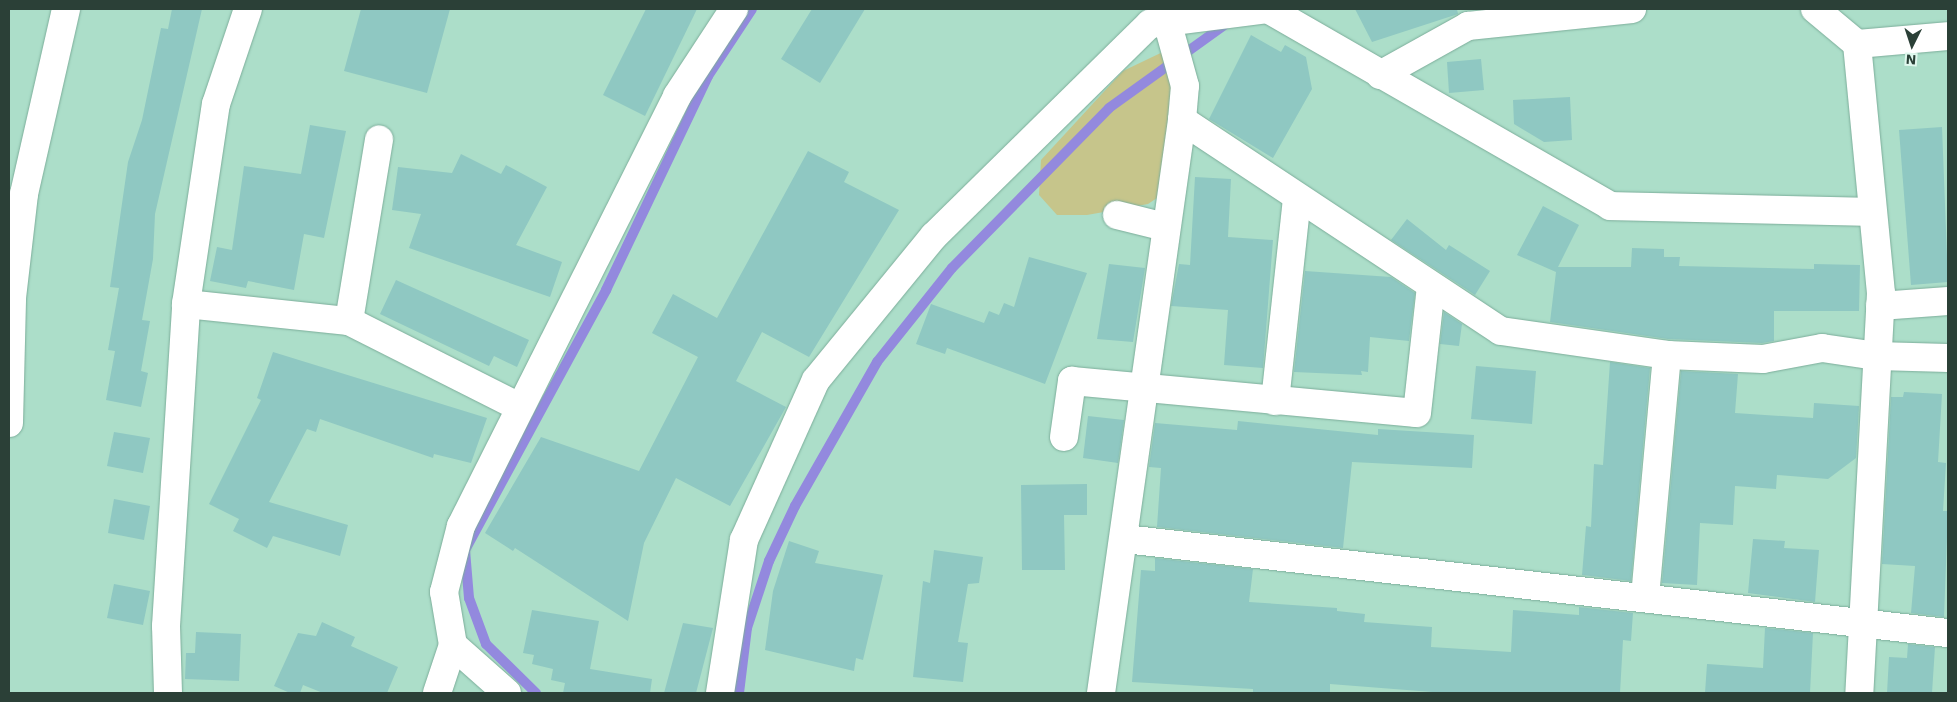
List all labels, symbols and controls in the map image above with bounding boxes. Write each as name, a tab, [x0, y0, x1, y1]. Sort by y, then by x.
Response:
north arrow	[1887, 20, 1937, 70]
text: N	[1905, 52, 1917, 68]

